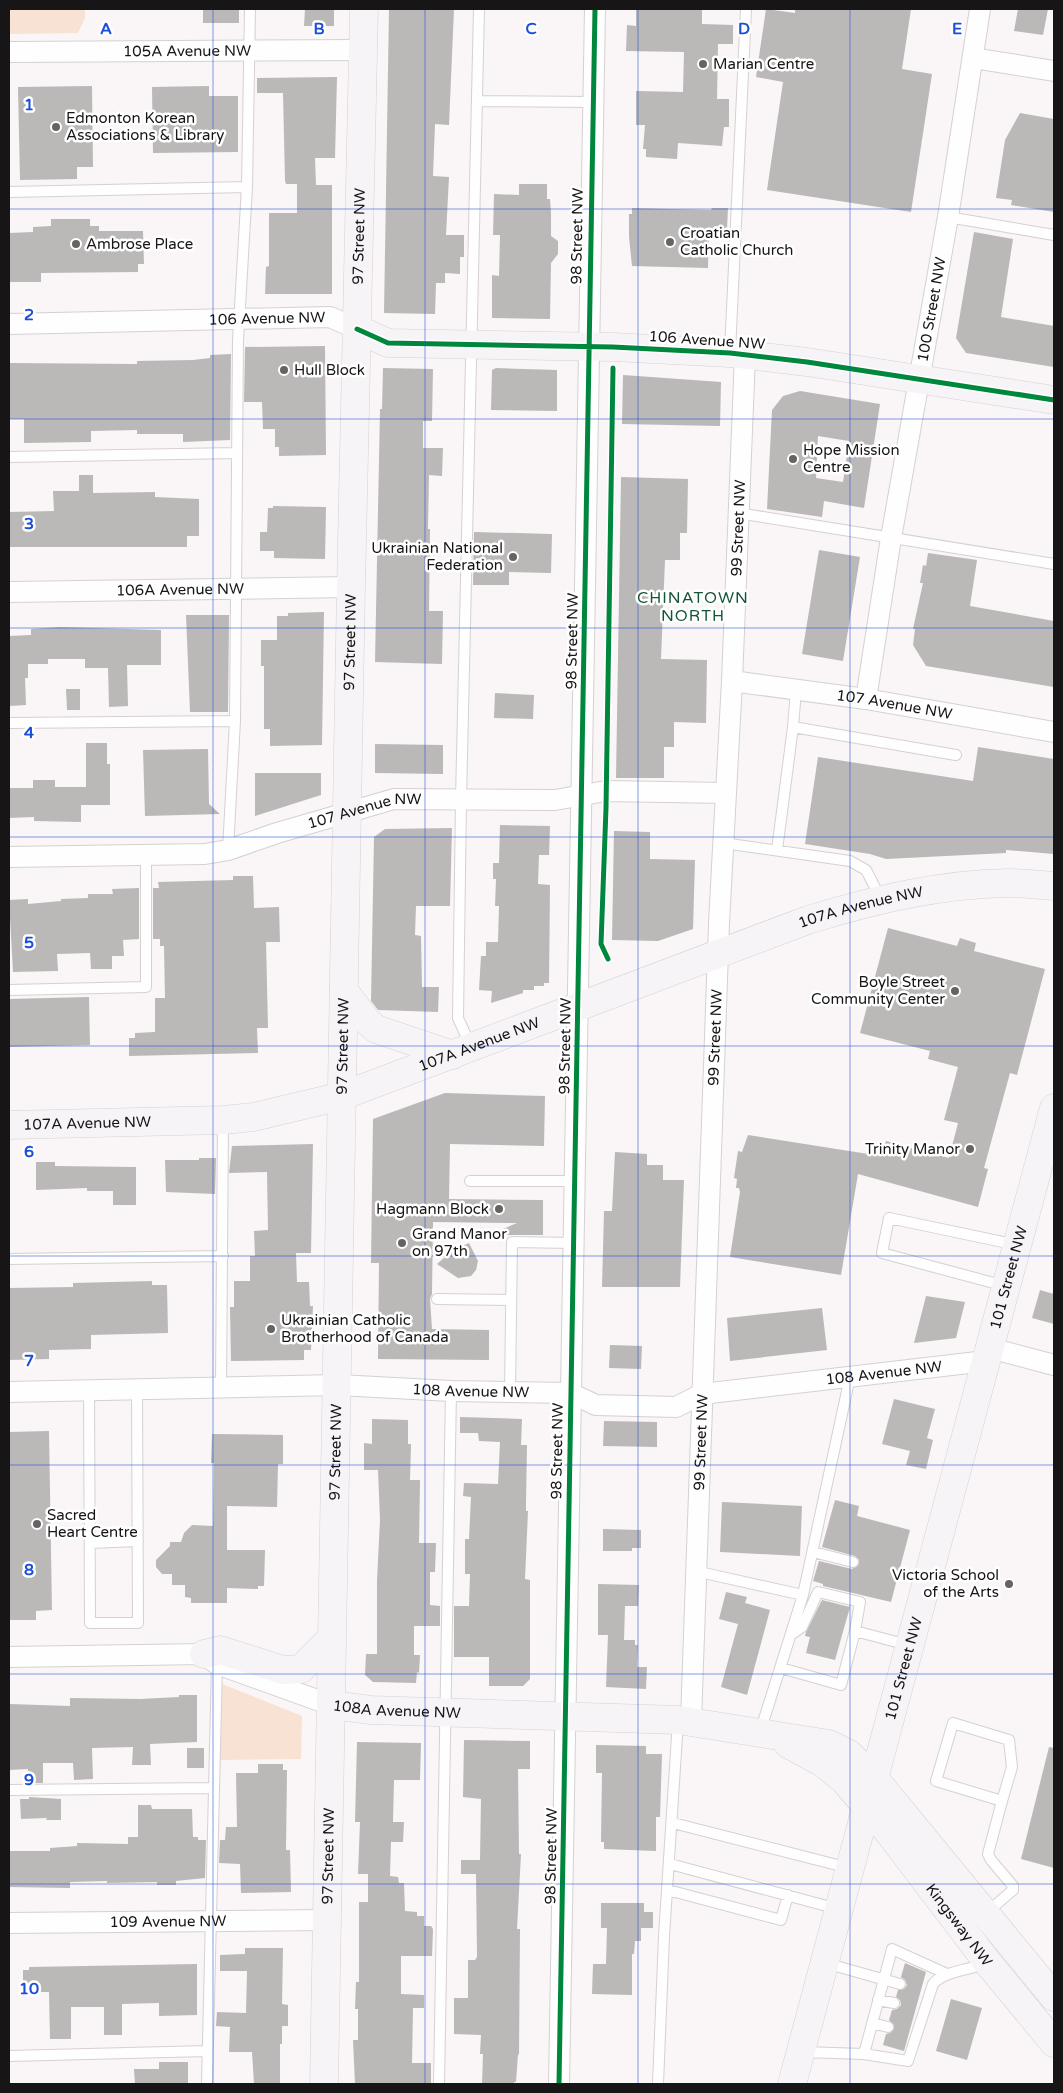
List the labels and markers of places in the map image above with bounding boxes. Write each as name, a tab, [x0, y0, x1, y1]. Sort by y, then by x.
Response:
place label: Marian Centre	[713, 55, 814, 73]
marker: Marian Centre	[697, 58, 709, 70]
place label: Edmonton Korean Associations & Library	[66, 109, 224, 144]
marker: Edmonton Korean Associations & Library	[50, 121, 62, 133]
place label: Croatian Catholic Church	[680, 224, 793, 259]
place label: Ambrose Place	[86, 235, 193, 253]
marker: Croatian Catholic Church	[664, 236, 676, 248]
marker: Ambrose Place	[70, 238, 82, 250]
place label: Hull Block	[294, 361, 365, 379]
marker: Hull Block	[278, 364, 290, 376]
place label: Hope Mission Centre	[803, 441, 900, 476]
marker: Hope Mission Centre	[787, 453, 799, 465]
place label: Ukrainian National Federation	[371, 539, 503, 574]
marker: Ukrainian National Federation	[507, 551, 519, 563]
place label: Boyle Street Community Center	[811, 973, 945, 1008]
marker: Boyle Street Community Center	[949, 985, 961, 997]
place label: Trinity Manor	[865, 1140, 960, 1158]
marker: Trinity Manor	[964, 1143, 976, 1155]
place label: Hagmann Block	[376, 1200, 489, 1218]
marker: Hagmann Block	[493, 1203, 505, 1215]
place label: Grand Manor on 97th	[412, 1225, 507, 1260]
marker: Grand Manor on 97th	[396, 1237, 408, 1249]
place label: Ukrainian Catholic Brotherhood of Canada	[281, 1311, 449, 1346]
marker: Ukrainian Catholic Brotherhood of Canada	[265, 1323, 277, 1335]
place label: Sacred Heart Centre	[47, 1506, 138, 1541]
marker: Sacred Heart Centre	[31, 1518, 43, 1530]
place label: Victoria School of the Arts	[892, 1566, 999, 1601]
marker: Victoria School of the Arts	[1003, 1578, 1015, 1590]

